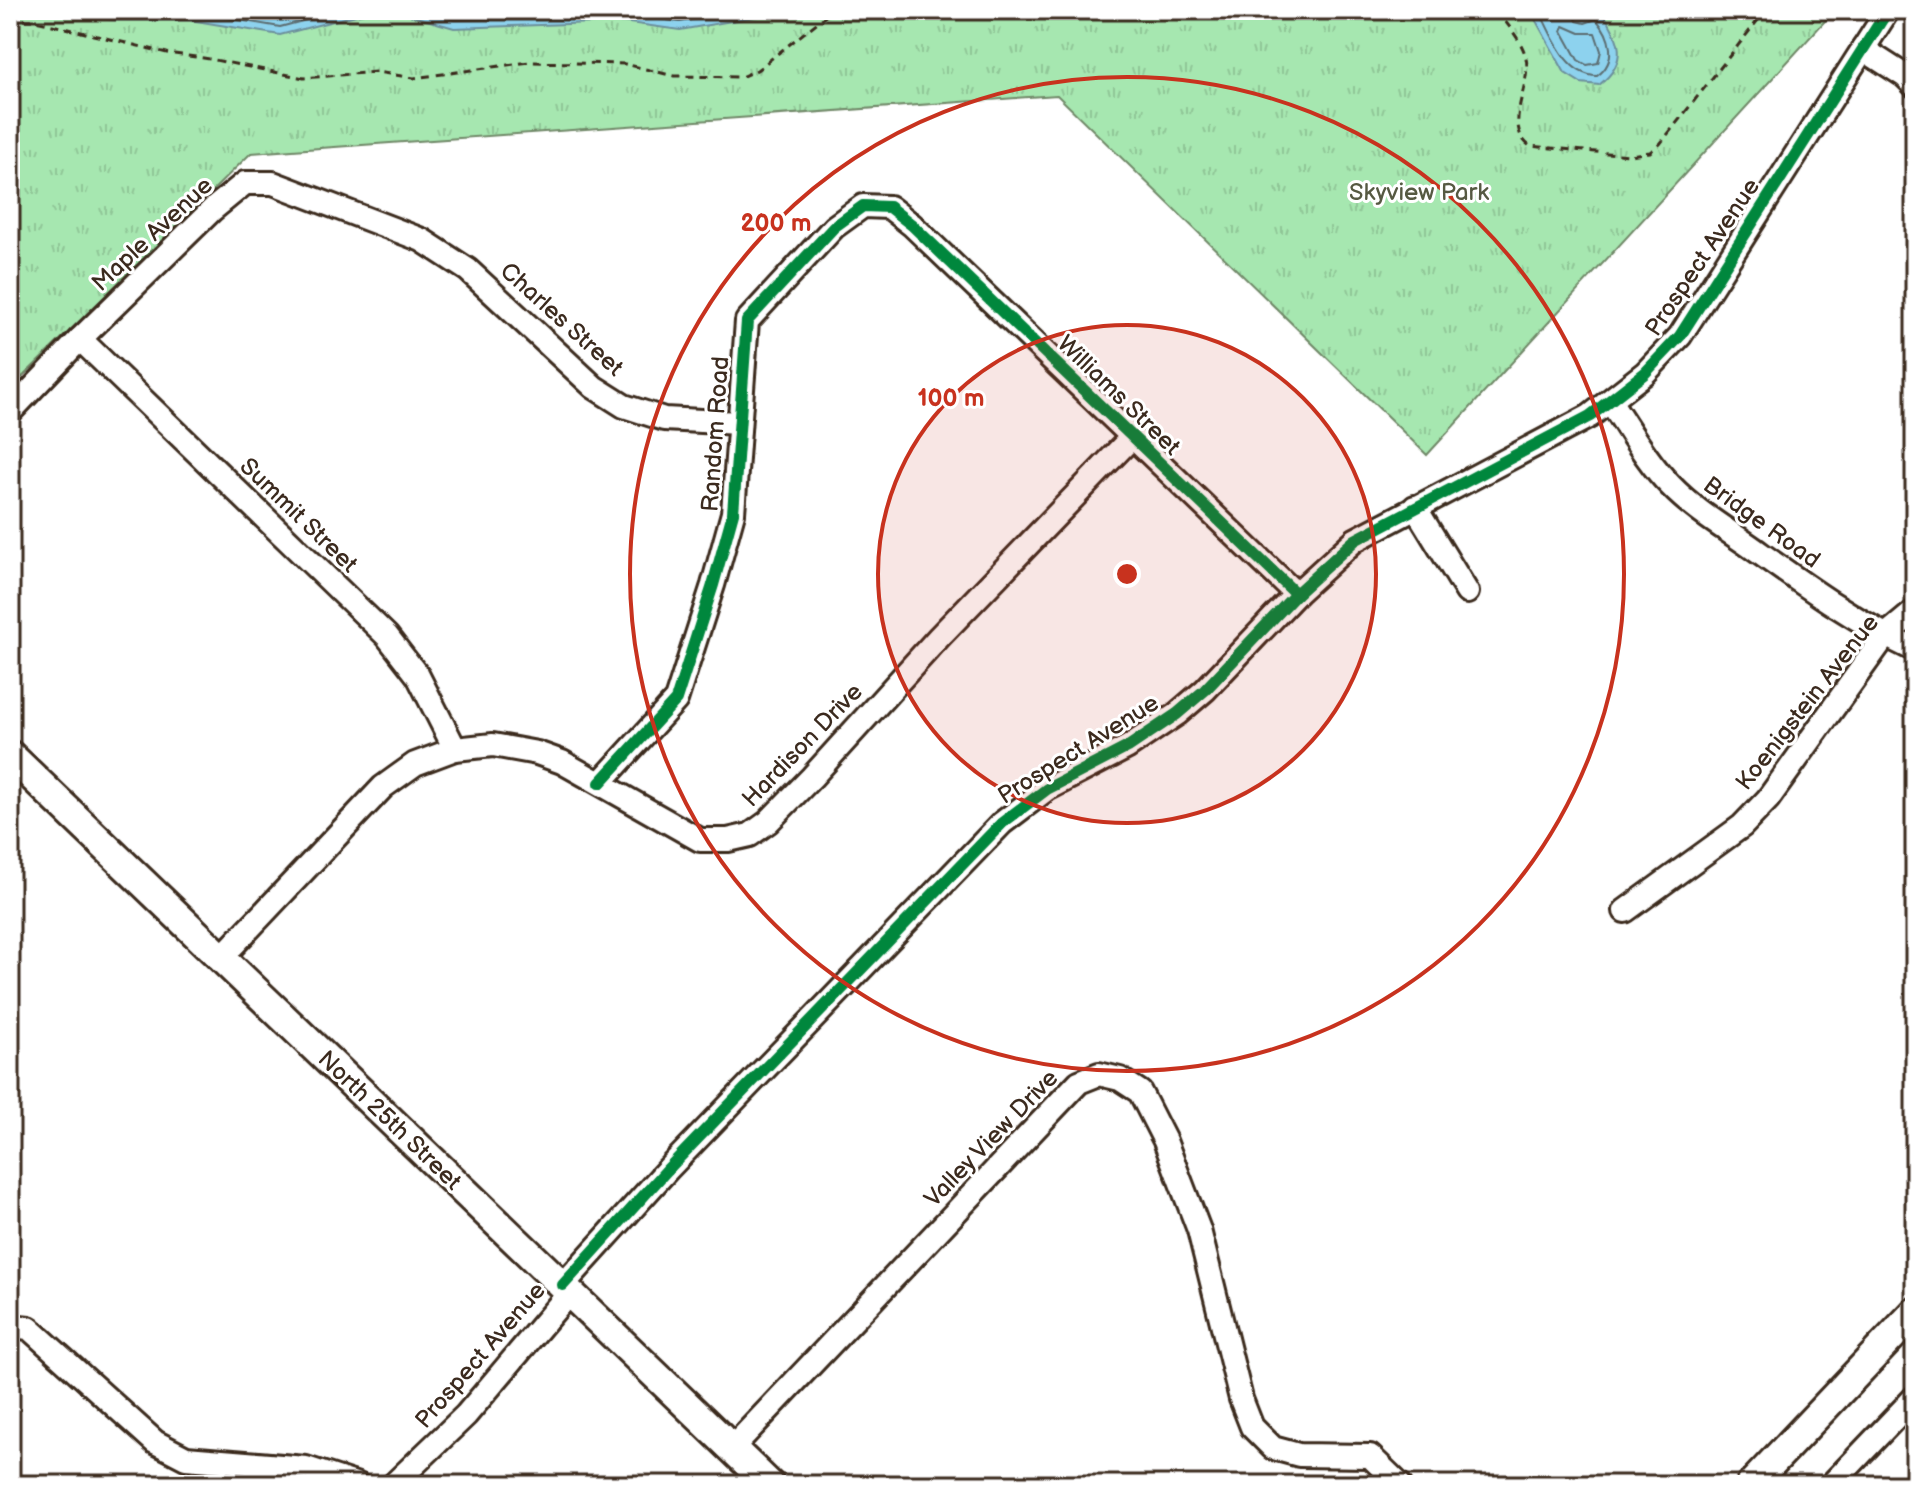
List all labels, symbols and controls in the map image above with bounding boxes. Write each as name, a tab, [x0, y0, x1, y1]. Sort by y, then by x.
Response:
street label: Maple Avenue	[86, 171, 219, 298]
street label: Prospect Avenue	[1639, 173, 1766, 342]
park label: Skyview Park	[1349, 178, 1489, 207]
text: 200 m	[741, 209, 811, 238]
street label: Charles Street	[494, 256, 630, 383]
street label: Williams Street	[1051, 329, 1187, 462]
street label: Random Road	[696, 355, 735, 513]
text: 100 m	[918, 384, 984, 413]
street label: Summit Street	[234, 452, 364, 579]
street label: Bridge Road	[1698, 470, 1826, 574]
centre of rings	[1113, 560, 1141, 588]
street label: Koenigstein Avenue	[1730, 609, 1885, 796]
street label: Hardison Drive	[736, 677, 869, 813]
street label: Prospect Avenue	[993, 688, 1164, 811]
street label: North 25th Street	[312, 1045, 468, 1197]
street label: Valley View Drive	[918, 1064, 1064, 1213]
street label: Prospect Avenue	[409, 1276, 552, 1434]

